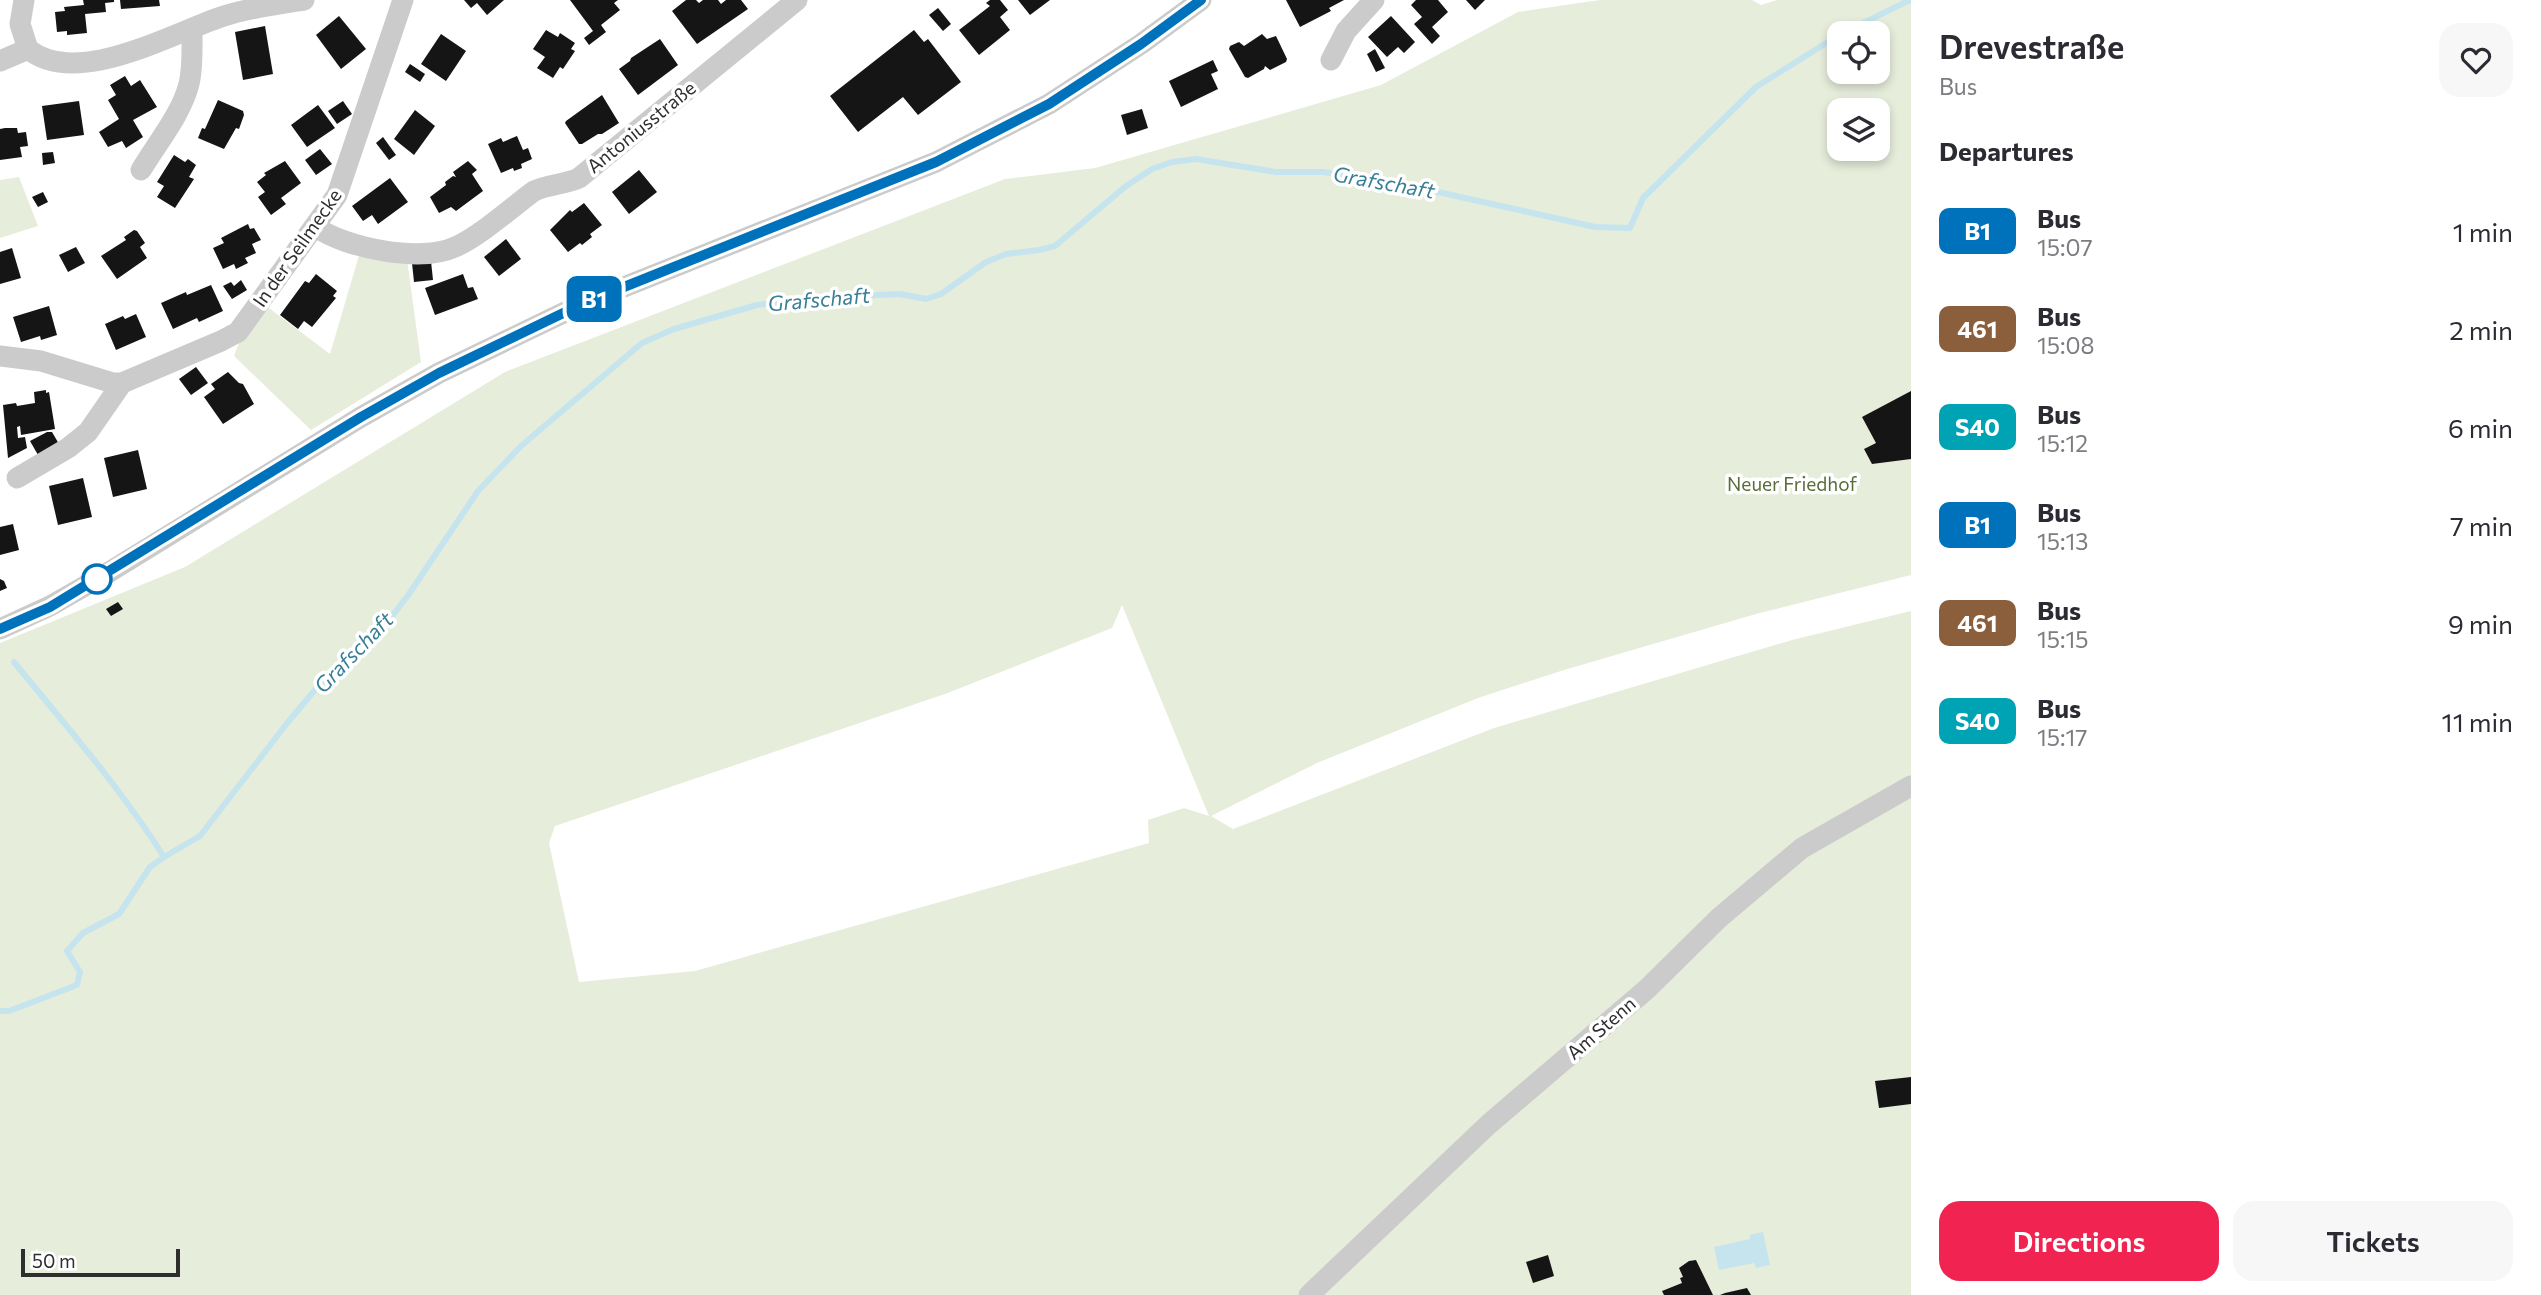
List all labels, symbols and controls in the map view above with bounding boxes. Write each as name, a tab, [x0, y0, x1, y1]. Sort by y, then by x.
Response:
map controls	[1827, 21, 1890, 161]
button: locate	[1827, 21, 1890, 84]
button: heart	[2439, 23, 2513, 97]
text: Drevestraße	[1939, 25, 2124, 66]
text: Bus	[1939, 72, 1977, 100]
street label: Antoniusstraße	[582, 76, 700, 177]
button: layers	[1827, 98, 1890, 161]
text: Departures	[1939, 135, 2074, 166]
water label: Grafschaft	[1332, 160, 1437, 203]
street label: In der Seilmecke	[247, 184, 346, 311]
text: Bus	[2037, 202, 2081, 233]
text: B1	[1964, 216, 1991, 245]
text: 1 min	[2453, 216, 2513, 247]
text: 15:07	[2037, 233, 2093, 261]
line badge: B1	[562, 276, 626, 322]
water label: Grafschaft	[767, 282, 871, 315]
text: B1	[581, 284, 607, 313]
text: Bus	[2037, 300, 2081, 331]
text: 461	[1957, 314, 1998, 343]
text: 2 min	[2449, 314, 2513, 345]
text: 15:08	[2037, 331, 2094, 359]
text: Bus	[2037, 398, 2081, 429]
text: S40	[1955, 412, 2000, 441]
text: 6 min	[2448, 412, 2513, 443]
text: 15:12	[2037, 429, 2088, 457]
park label: Neuer Friedhof	[1727, 472, 1857, 495]
text: Bus	[2037, 496, 2081, 527]
text: B1	[1964, 510, 1991, 539]
text: 7 min	[2450, 510, 2513, 541]
text: 15:13	[2037, 527, 2088, 555]
unlabelled marker	[82, 564, 112, 594]
text: Bus	[2037, 594, 2081, 625]
water label: Grafschaft	[308, 606, 398, 697]
text: 461	[1957, 608, 1998, 637]
text: 9 min	[2448, 608, 2513, 639]
text: 15:15	[2037, 625, 2089, 653]
text: Bus	[2037, 692, 2081, 723]
text: S40	[1955, 706, 2000, 735]
text: 11 min	[2442, 706, 2513, 737]
text: 15:17	[2037, 723, 2087, 751]
street label: Am Stenn	[1562, 991, 1640, 1064]
button: Directions	[1939, 1201, 2219, 1281]
button: Tickets	[2233, 1201, 2513, 1281]
scale bar	[21, 1246, 180, 1278]
text: 50 m	[32, 1249, 76, 1272]

